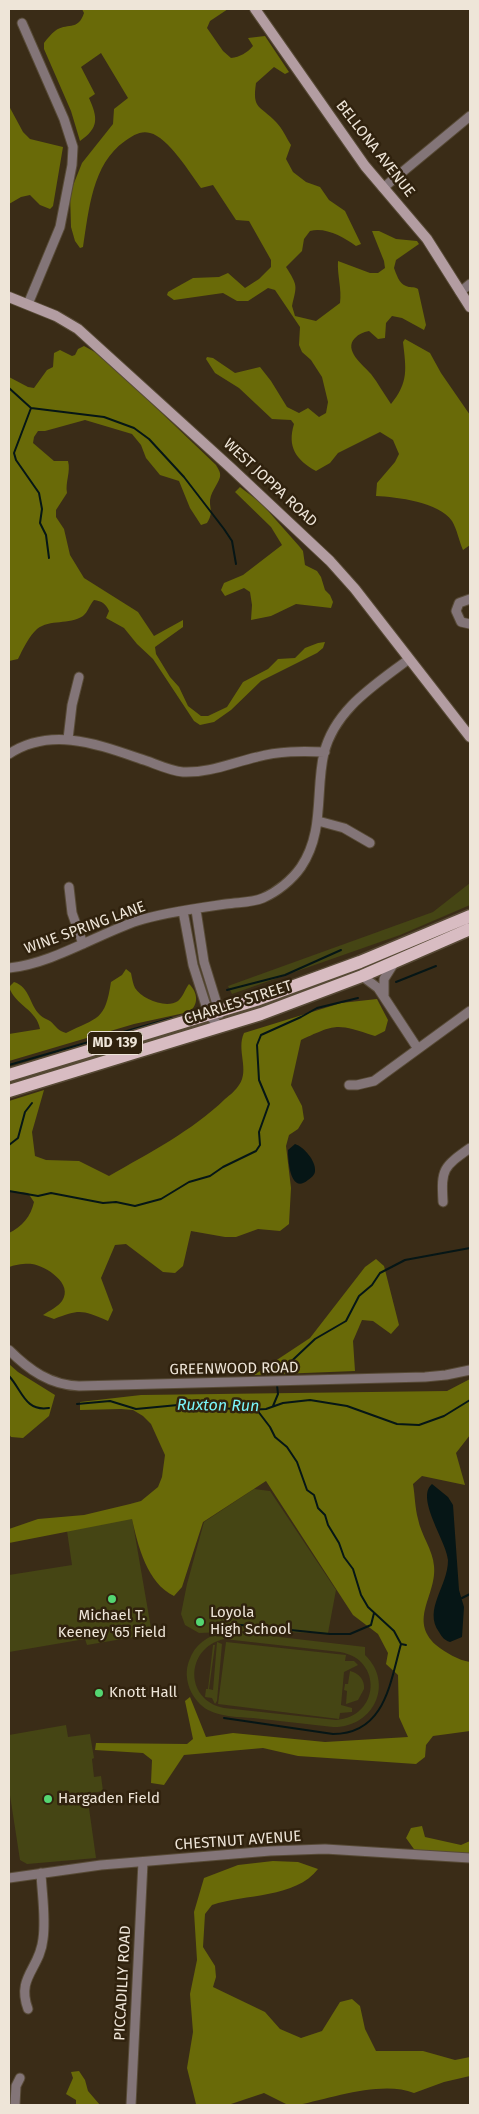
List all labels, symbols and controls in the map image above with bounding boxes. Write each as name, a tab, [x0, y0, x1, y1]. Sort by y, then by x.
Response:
street label: BELLONA AVENUE	[332, 97, 418, 201]
street label: WEST JOPPA ROAD	[219, 435, 321, 531]
street label: WINE SPRING LANE	[22, 898, 148, 958]
street label: CHARLES STREET	[182, 977, 294, 1029]
road number: MD 139	[88, 1032, 142, 1054]
street label: GREENWOOD ROAD	[169, 1359, 299, 1379]
water label: Ruxton Run	[177, 1396, 259, 1416]
marker: Michael T. Keeney '65 Field	[106, 1593, 118, 1605]
place label: Loyola High School	[210, 1604, 291, 1639]
place label: Michael T. Keeney '65 Field	[58, 1607, 166, 1642]
marker: Loyola High School	[194, 1616, 206, 1628]
place label: Knott Hall	[109, 1684, 177, 1702]
marker: Knott Hall	[93, 1687, 105, 1699]
place label: Hargaden Field	[58, 1790, 160, 1808]
marker: Hargaden Field	[42, 1793, 54, 1805]
street label: CHESTNUT AVENUE	[174, 1828, 302, 1854]
street label: PICCADILLY ROAD	[111, 1925, 135, 2041]

